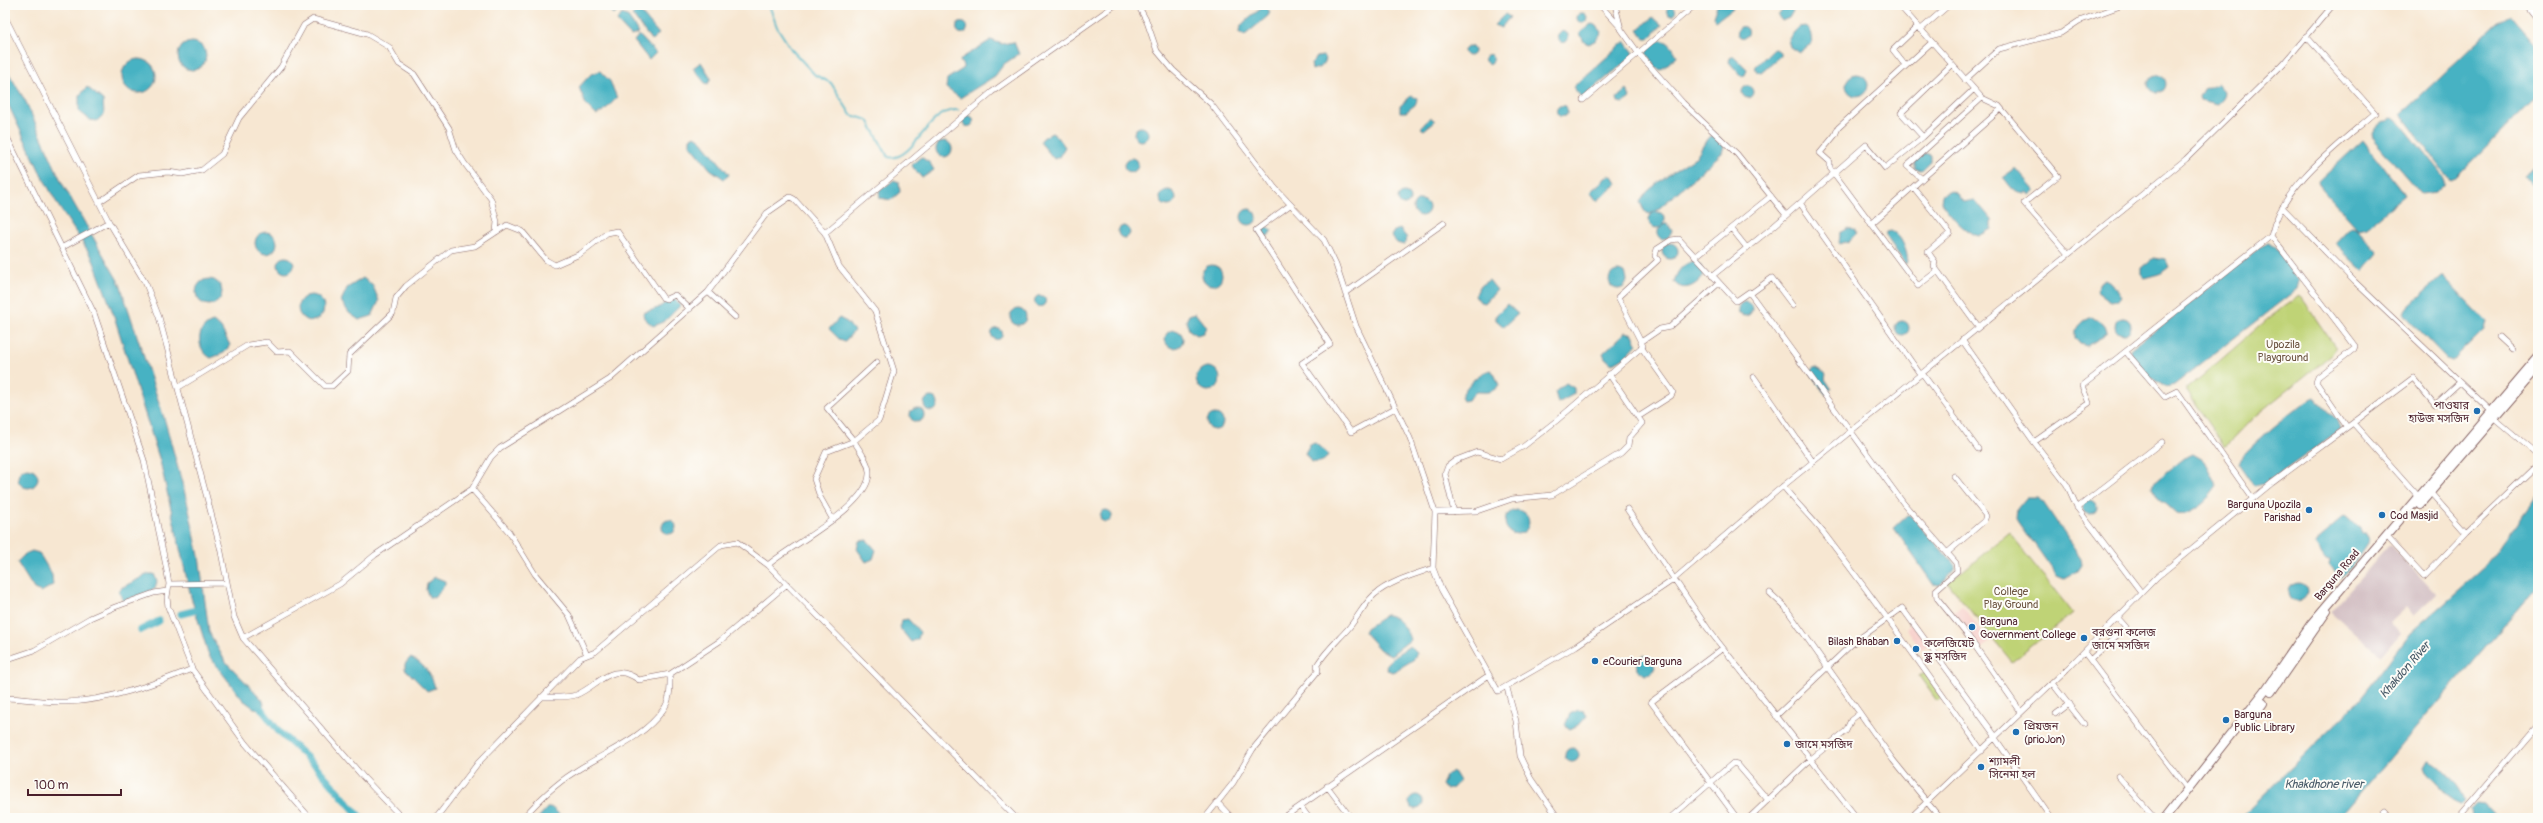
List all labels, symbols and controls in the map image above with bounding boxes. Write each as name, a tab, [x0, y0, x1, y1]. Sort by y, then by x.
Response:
park label: Upozila Playground	[2258, 338, 2308, 364]
place label: পাওয়ার হাউজ মসজিদ	[2407, 399, 2470, 425]
marker: পাওয়ার হাউজ মসজিদ	[2472, 406, 2482, 416]
place label: Barguna Upozila Parishad	[2227, 498, 2301, 524]
marker: Barguna Upozila Parishad	[2304, 505, 2314, 515]
place label: Cod Masjid	[2390, 509, 2438, 522]
marker: Cod Masjid	[2377, 510, 2387, 520]
street label: Barguna Road	[2312, 547, 2362, 603]
park label: College Play Ground	[1984, 585, 2038, 611]
place label: Barguna Government College	[1980, 615, 2077, 641]
marker: Barguna Government College	[1967, 622, 1977, 632]
place label: বরগুনা কলেজ জামে মসজিদ	[2091, 626, 2156, 652]
marker: বরগুনা কলেজ জামে মসজিদ	[2079, 633, 2089, 643]
place label: Bilash Bhaban	[1828, 635, 1889, 648]
marker: Bilash Bhaban	[1892, 636, 1902, 646]
place label: কলেজিয়েট স্কুল মসজিদ	[1923, 637, 1975, 663]
water label: Khakdon River	[2376, 637, 2435, 701]
marker: কলেজিয়েট স্কুল মসজিদ	[1911, 644, 1921, 654]
place label: eCourier Barguna	[1603, 655, 1682, 668]
marker: eCourier Barguna	[1590, 656, 1600, 666]
place label: Barguna Public Library	[2234, 708, 2295, 734]
marker: Barguna Public Library	[2221, 715, 2231, 725]
place label: প্রিয়জন (prioJon)	[2023, 720, 2066, 746]
marker: প্রিয়জন (prioJon)	[2011, 727, 2021, 737]
place label: জামে মসজিদ	[1794, 738, 1853, 751]
marker: জামে মসজিদ	[1782, 739, 1792, 749]
place label: শ্যামলী সিনেমা হল	[1988, 755, 2036, 781]
marker: শ্যামলী সিনেমা হল	[1976, 762, 1986, 772]
scale bar	[28, 771, 121, 797]
water label: Khakdhone river	[2285, 777, 2365, 792]
text: 100 m	[34, 778, 69, 793]

